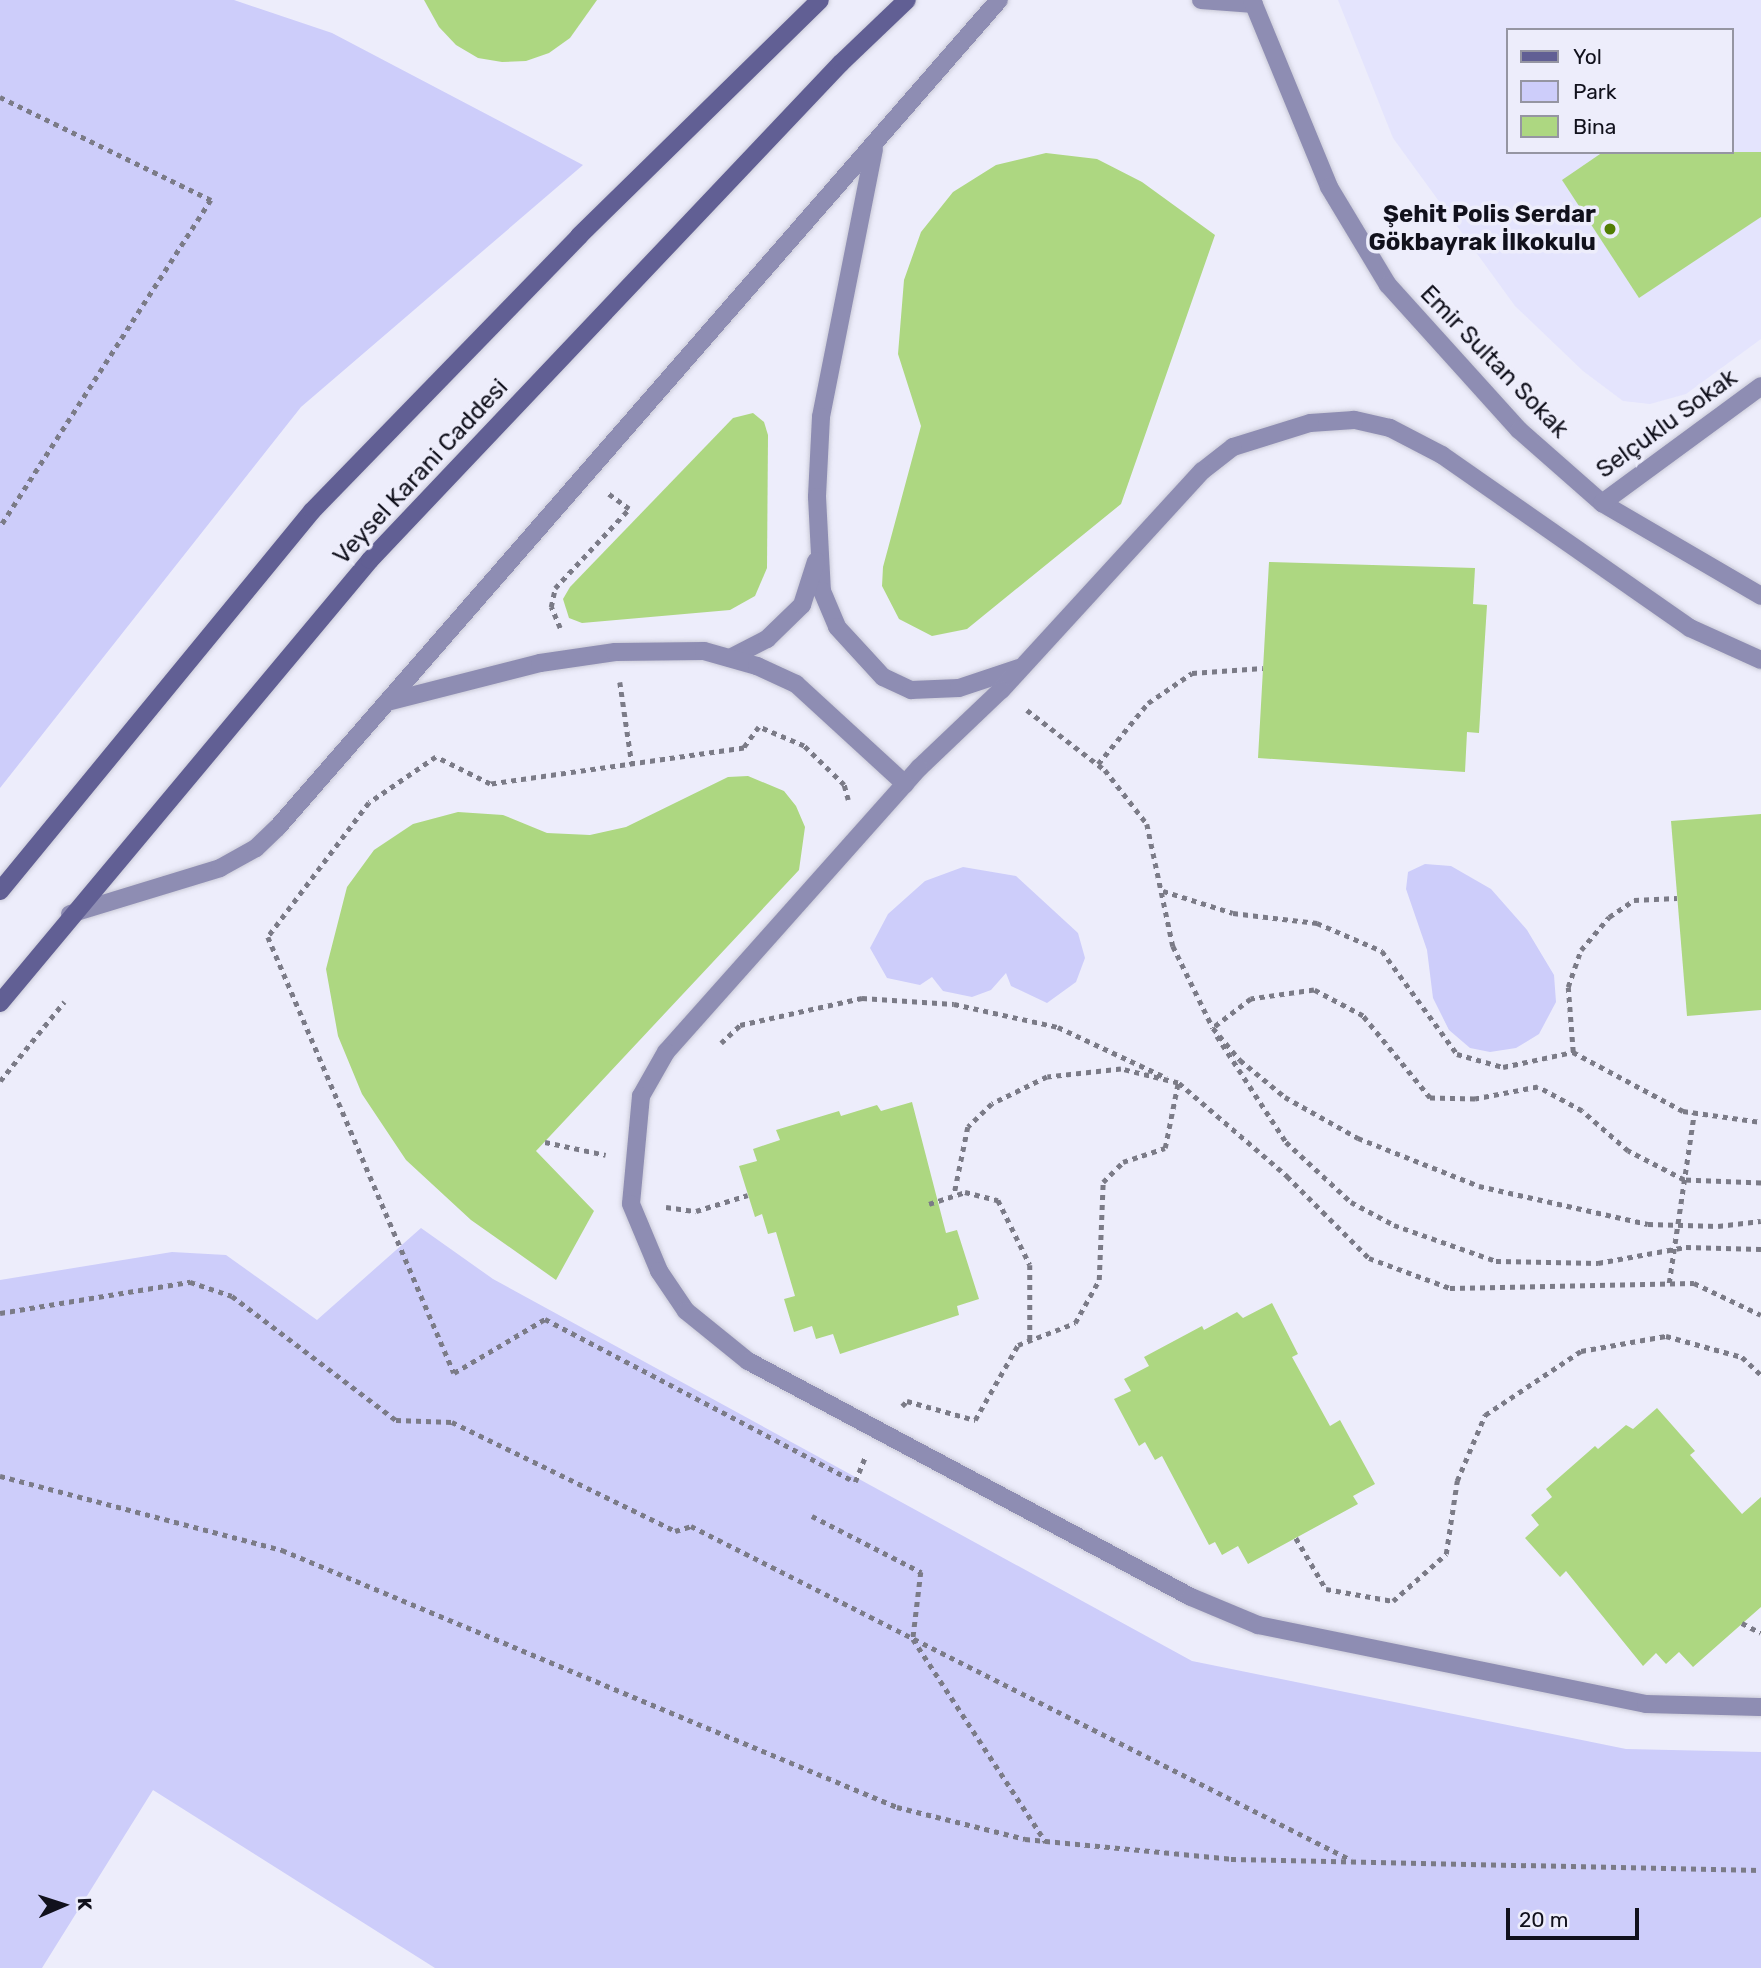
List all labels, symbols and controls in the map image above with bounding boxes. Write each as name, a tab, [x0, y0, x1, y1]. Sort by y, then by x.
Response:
legend	[1506, 28, 1733, 154]
text: Yol	[1573, 44, 1602, 69]
text: Park	[1573, 79, 1617, 104]
text: Bina	[1573, 114, 1616, 139]
place label: Şehit Polis Serdar Gökbayrak İlkokulu	[1368, 201, 1596, 257]
marker: Şehit Polis Serdar Gökbayrak İlkokulu	[1602, 221, 1618, 237]
street label: Emir Sultan Sokak	[1414, 280, 1574, 444]
street label: Selçuklu Sokak	[1591, 363, 1743, 485]
street label: Veysel Karani Caddesi	[328, 373, 514, 571]
north arrow	[28, 1870, 98, 1940]
scale bar	[1509, 1895, 1642, 1939]
text: K	[73, 1897, 96, 1911]
text: 20 m	[1519, 1907, 1568, 1932]

